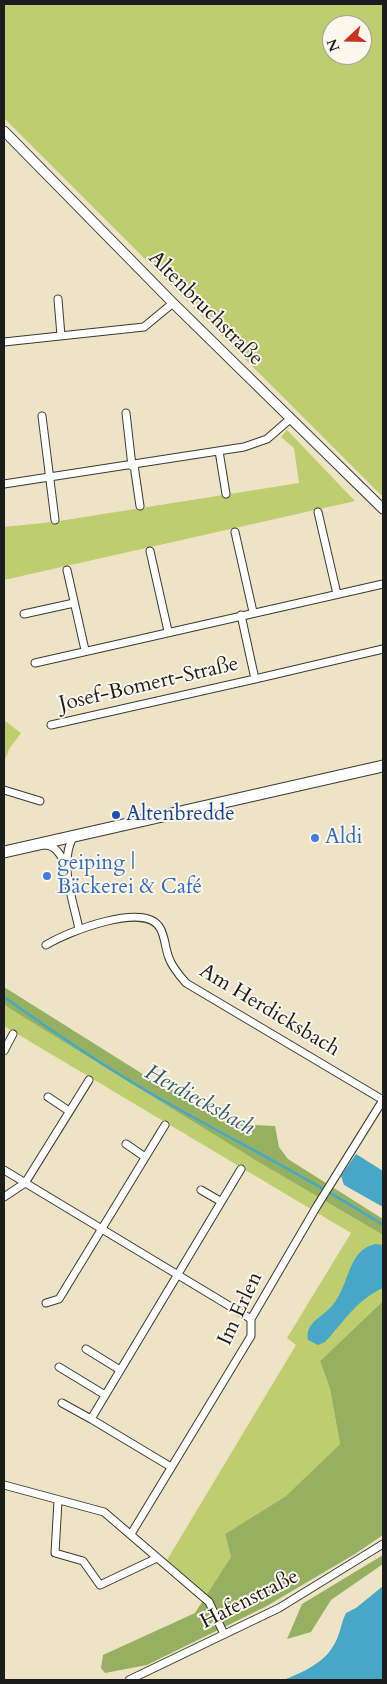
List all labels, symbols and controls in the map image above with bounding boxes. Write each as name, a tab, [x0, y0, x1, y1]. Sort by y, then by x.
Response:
north arrow	[322, 15, 372, 65]
text: N	[322, 36, 345, 54]
street label: Altenbruchstraße	[142, 246, 268, 372]
street label: Josef-Bomert-Straße	[57, 652, 241, 718]
place label: Altenbredde	[126, 802, 235, 828]
marker: Altenbredde	[110, 809, 122, 821]
place label: Aldi	[325, 825, 362, 851]
marker: Aldi	[309, 832, 321, 844]
place label: geiping | Bäckerei & Café	[57, 851, 202, 901]
marker: geiping | Bäckerei & Café	[41, 870, 53, 882]
street label: Am Herdicksbach	[194, 959, 344, 1063]
water label: Herdiecksbach	[140, 1060, 258, 1142]
street label: Im Erlen	[213, 1268, 269, 1350]
street label: Hafenstraße	[197, 1564, 303, 1636]

